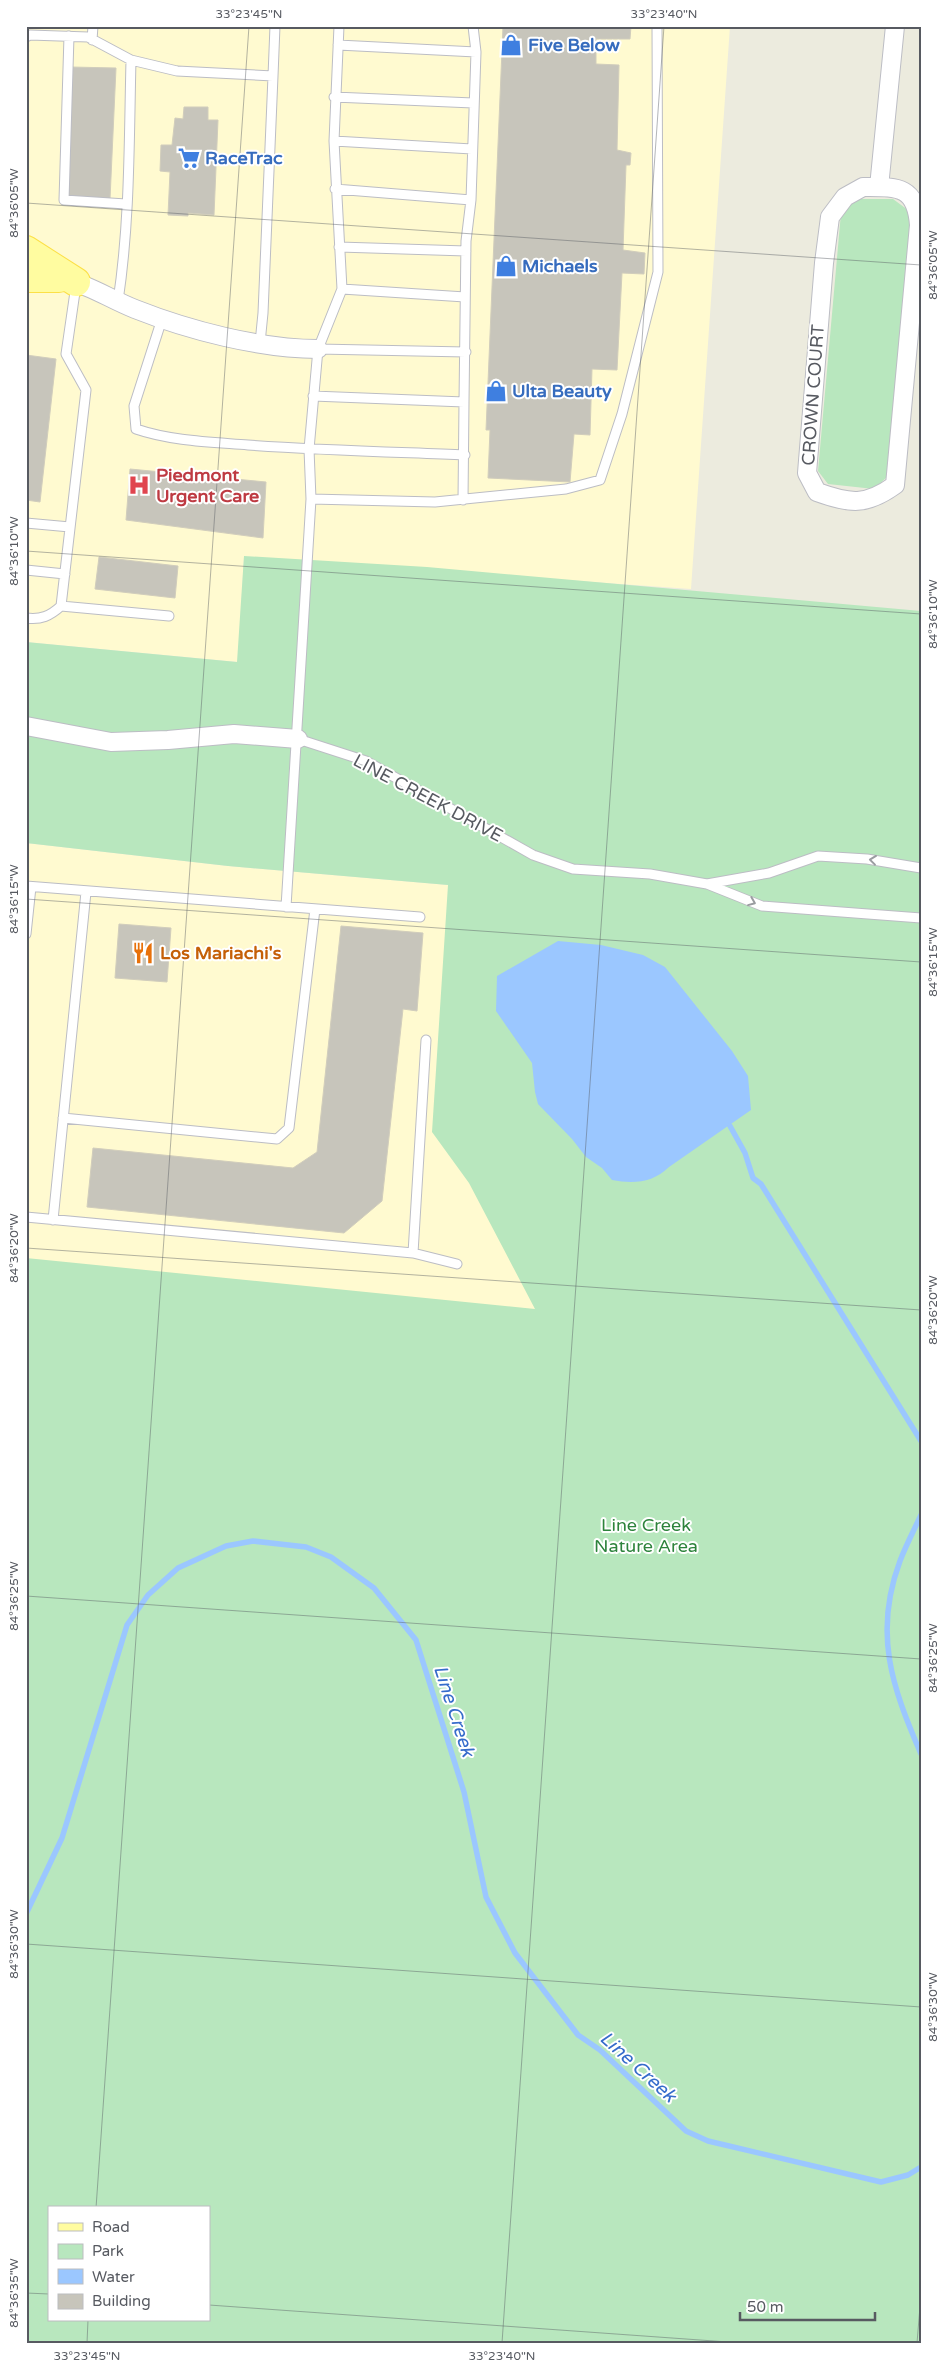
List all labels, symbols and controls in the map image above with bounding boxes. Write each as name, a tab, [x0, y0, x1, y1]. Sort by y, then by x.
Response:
text: 33°23'45"N	[216, 7, 283, 21]
text: 33°23'40"N	[631, 7, 698, 21]
shop icon: Five Below	[498, 32, 524, 58]
place label: Five Below	[528, 34, 620, 56]
supermarket icon: RaceTrac	[176, 145, 202, 171]
place label: RaceTrac	[205, 147, 283, 169]
text: 84°36'05"W	[7, 168, 21, 238]
text: 84°36'05"W	[926, 230, 940, 300]
shop icon: Michaels	[493, 253, 519, 279]
place label: Michaels	[522, 255, 598, 277]
street label: CROWN COURT	[797, 324, 829, 466]
shop icon: Ulta Beauty	[483, 378, 509, 404]
place label: Ulta Beauty	[512, 380, 612, 402]
place label: Piedmont Urgent Care	[156, 464, 259, 507]
hospital icon: Piedmont Urgent Care	[126, 472, 152, 498]
text: 84°36'10"W	[7, 516, 21, 586]
text: 84°36'10"W	[926, 579, 940, 649]
street label: LINE CREEK DRIVE	[349, 749, 507, 847]
one-way arrow	[868, 855, 876, 866]
text: 84°36'15"W	[7, 864, 21, 934]
one-way arrow	[748, 897, 756, 907]
text: 84°36'15"W	[926, 927, 940, 997]
restaurant icon: Los Mariachi's	[130, 940, 156, 966]
place label: Los Mariachi's	[160, 942, 282, 964]
text: 84°36'20"W	[7, 1213, 21, 1283]
text: 84°36'20"W	[926, 1275, 940, 1345]
park label: Line Creek Nature Area	[594, 1514, 698, 1557]
text: 84°36'25"W	[7, 1561, 21, 1631]
text: 84°36'25"W	[926, 1623, 940, 1693]
water label: Line Creek	[429, 1662, 480, 1761]
text: 84°36'30"W	[7, 1909, 21, 1979]
text: 84°36'30"W	[926, 1972, 940, 2042]
water label: Line Creek	[595, 2027, 682, 2108]
legend	[48, 2206, 210, 2322]
text: Road	[92, 2218, 130, 2236]
text: Park	[92, 2242, 124, 2260]
text: 84°36'35"W	[7, 2258, 21, 2328]
text: Water	[92, 2268, 135, 2286]
scale bar	[740, 2289, 874, 2321]
text: Building	[92, 2292, 151, 2310]
text: 50 m	[747, 2298, 784, 2316]
text: 33°23'45"N	[54, 2349, 121, 2363]
text: 33°23'40"N	[469, 2349, 536, 2363]

